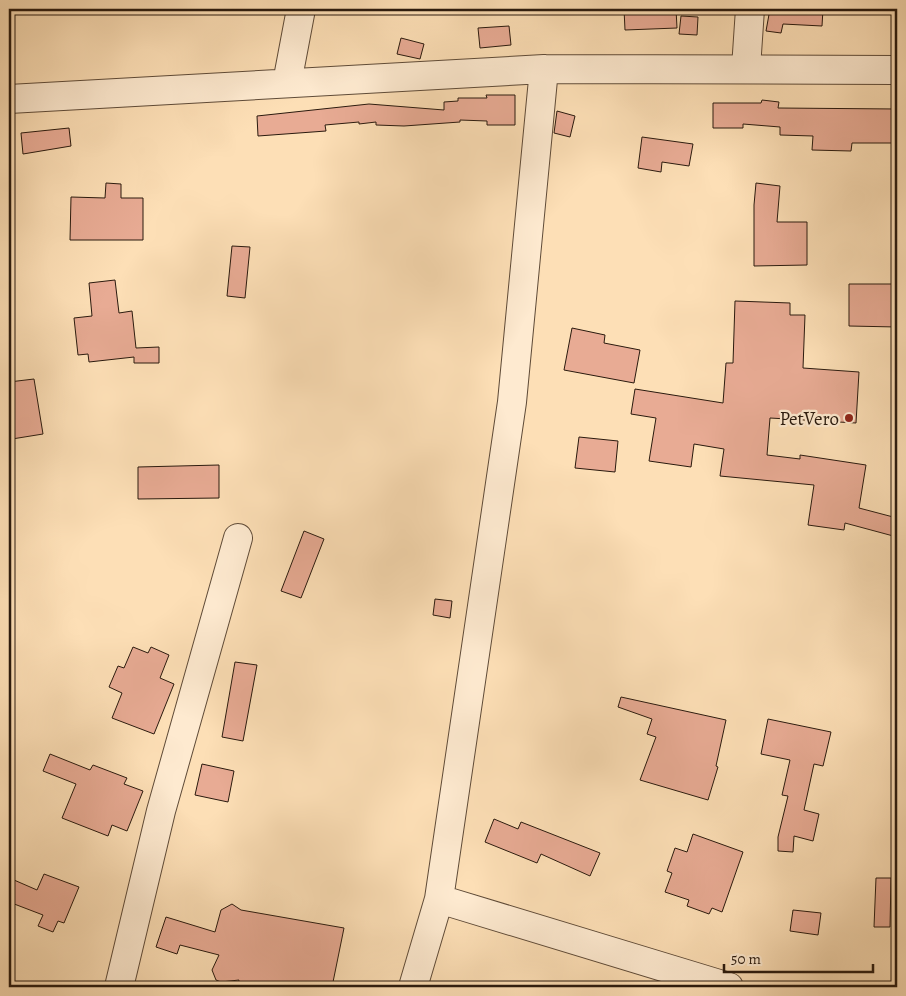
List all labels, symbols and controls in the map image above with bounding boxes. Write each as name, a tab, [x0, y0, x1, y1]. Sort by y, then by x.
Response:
place label: PetVero	[779, 406, 839, 432]
marker: PetVero	[843, 412, 855, 424]
scale bar	[724, 941, 872, 973]
text: 50 m	[731, 949, 761, 969]

